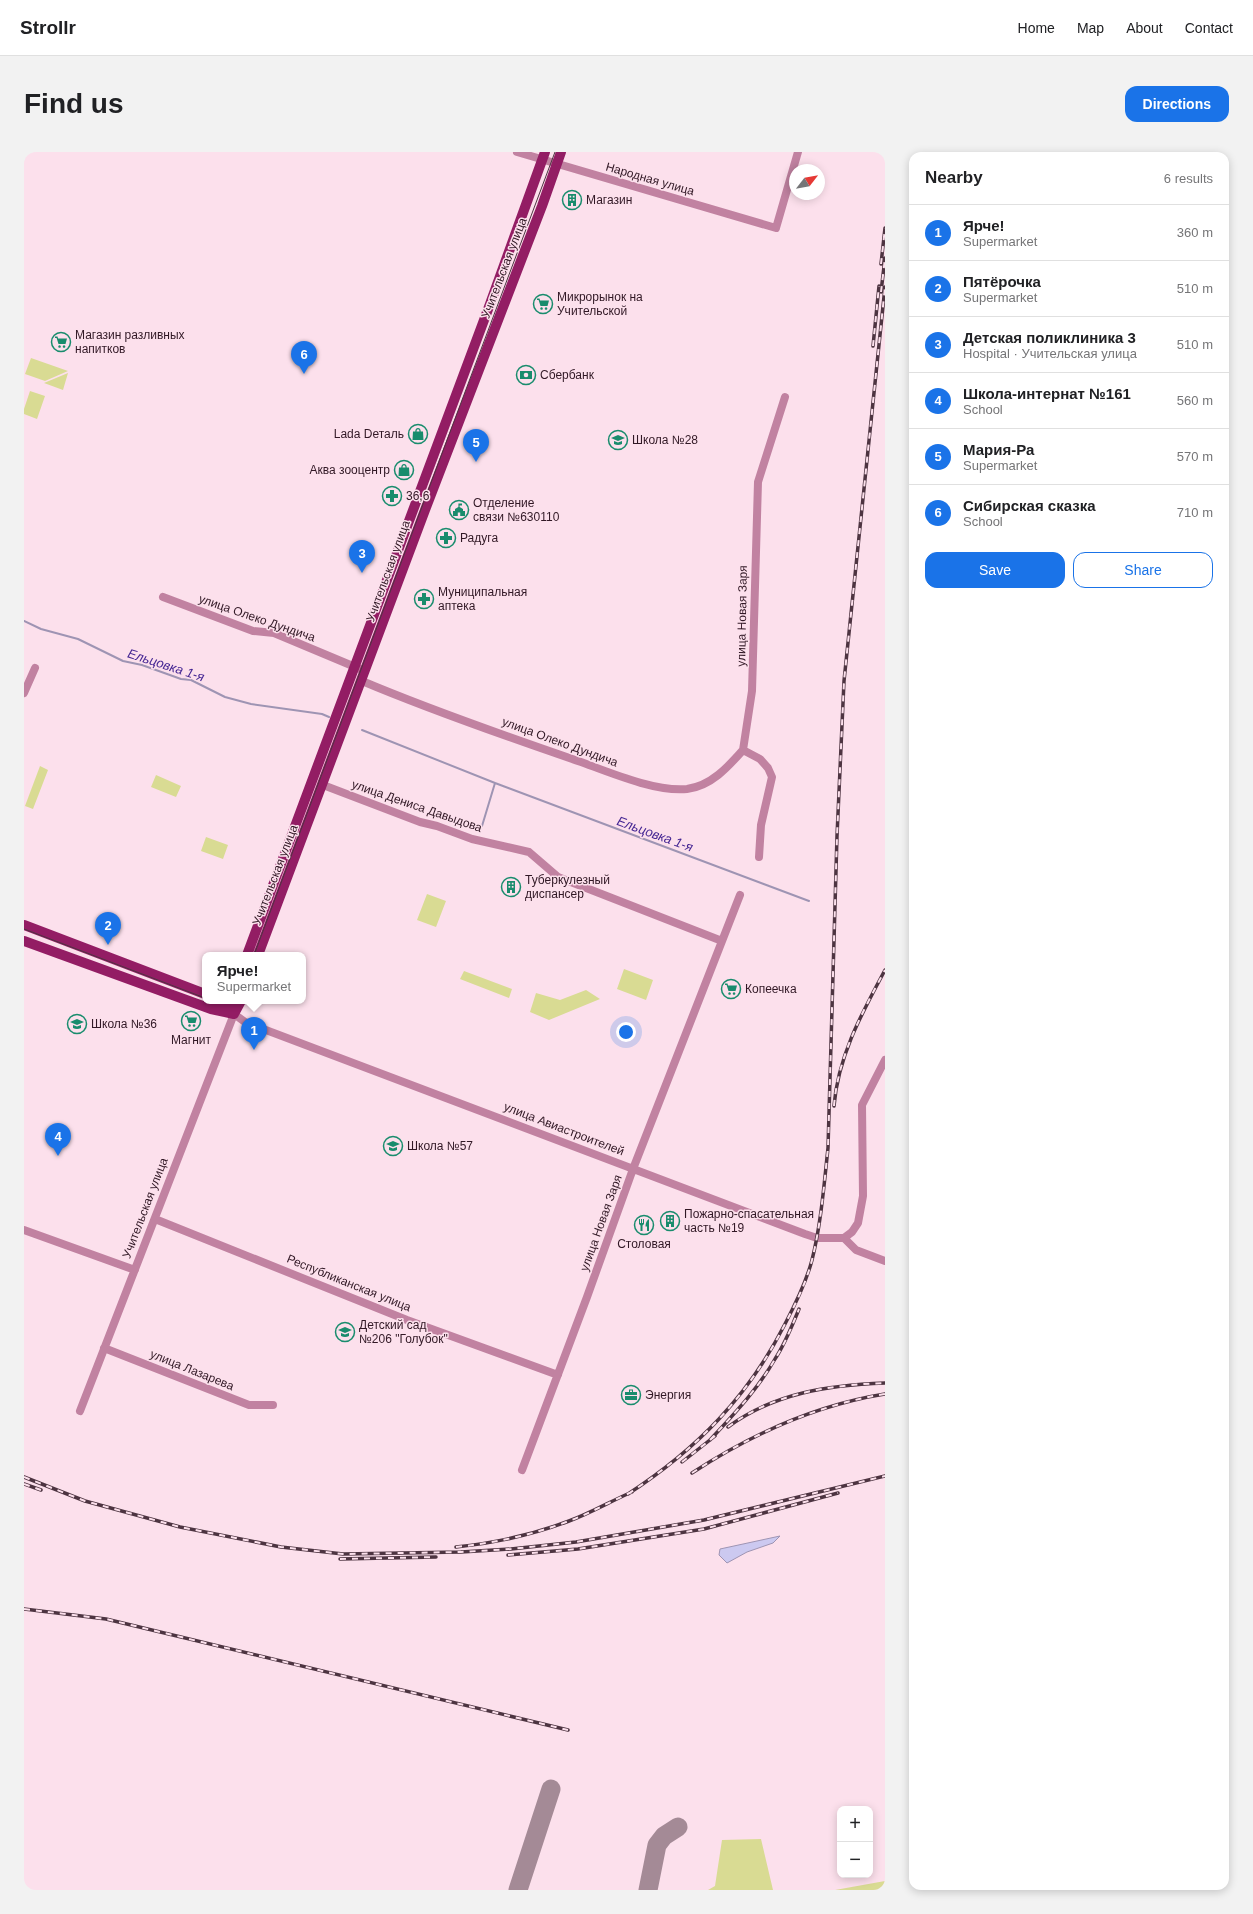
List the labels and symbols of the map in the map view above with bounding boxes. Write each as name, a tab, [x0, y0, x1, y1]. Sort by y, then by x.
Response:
street label: Народная улица	[604, 160, 696, 198]
north arrow	[789, 164, 825, 200]
building icon: Магазин	[561, 189, 583, 211]
place label: Магазин	[586, 193, 632, 207]
street label: Учительская улица	[478, 215, 530, 320]
place label: Микрорынок на Учительской	[557, 290, 643, 318]
supermarket icon: Микрорынок на Учительской	[532, 293, 554, 315]
place label: Магазин разливных напитков	[75, 328, 185, 356]
supermarket icon: Магазин разливных напитков	[50, 331, 72, 353]
pin: 6	[291, 341, 317, 374]
bank icon: Сбербанк	[515, 364, 537, 386]
place label: Сбербанк	[540, 368, 595, 382]
shop icon: Lada Dеталь	[407, 423, 429, 445]
place label: Lada Dеталь	[334, 427, 404, 441]
pin: 5	[463, 429, 489, 462]
school or university icon: Школа №28	[607, 429, 629, 451]
place label: Школа №28	[632, 433, 698, 447]
shop icon: Аква зооцентр	[393, 459, 415, 481]
place label: Аква зооцентр	[310, 463, 390, 477]
pharmacy icon: 36,6	[381, 485, 403, 507]
place label: 36,6	[406, 489, 430, 503]
place label: Отделение связи №630110	[473, 496, 560, 524]
public building icon: Отделение связи №630110	[448, 499, 470, 521]
street label: Учительская улица	[363, 518, 413, 623]
pharmacy icon: Радуга	[435, 527, 457, 549]
place label: Радуга	[460, 531, 498, 545]
pin: 3	[349, 540, 375, 573]
street label: улица Новая Заря	[734, 565, 750, 667]
place label: Муниципальная аптека	[438, 585, 527, 613]
pharmacy icon: Муниципальная аптека	[413, 588, 435, 610]
street label: улица Олеко Дундича	[197, 591, 317, 645]
water label: Ельцовка 1-я	[126, 646, 206, 684]
street label: улица Олеко Дундича	[500, 715, 620, 770]
street label: улица Дениса Давыдова	[350, 777, 484, 835]
water label: Ельцовка 1-я	[615, 813, 695, 855]
street label: Учительская улица	[249, 822, 301, 927]
place label: Туберкулезный диспансер	[525, 873, 610, 901]
building icon: Туберкулезный диспансер	[500, 876, 522, 898]
pin: 2	[95, 912, 121, 945]
supermarket icon: Копеечка	[720, 978, 742, 1000]
place label: Копеечка	[745, 982, 797, 996]
supermarket icon: Магнит	[180, 1010, 202, 1032]
school or university icon: Школа №36	[66, 1013, 88, 1035]
place label: Школа №36	[91, 1017, 157, 1031]
pin: 1	[241, 1017, 267, 1050]
your location	[616, 1022, 636, 1042]
place label: Магнит	[171, 1033, 212, 1047]
street label: улица Авиастроителей	[502, 1100, 626, 1158]
pin: 4	[45, 1123, 71, 1156]
school or university icon: Школа №57	[382, 1135, 404, 1157]
place label: Школа №57	[407, 1139, 473, 1153]
street label: Учительская улица	[119, 1155, 171, 1260]
street label: улица Новая Заря	[577, 1173, 625, 1273]
place label: Пожарно-спасательная часть №19	[684, 1207, 814, 1235]
building icon: Пожарно-спасательная часть №19	[659, 1210, 681, 1232]
restaurant icon: Столовая	[633, 1214, 655, 1236]
place label: Столовая	[617, 1237, 671, 1251]
street label: Республиканская улица	[285, 1252, 413, 1314]
place label: Детский сад №206 "Голубок"	[359, 1318, 448, 1346]
school or university icon: Детский сад №206 "Голубок"	[334, 1321, 356, 1343]
street label: улица Лазарева	[148, 1347, 236, 1393]
office icon: Энергия	[620, 1384, 642, 1406]
place label: Энергия	[645, 1388, 691, 1402]

